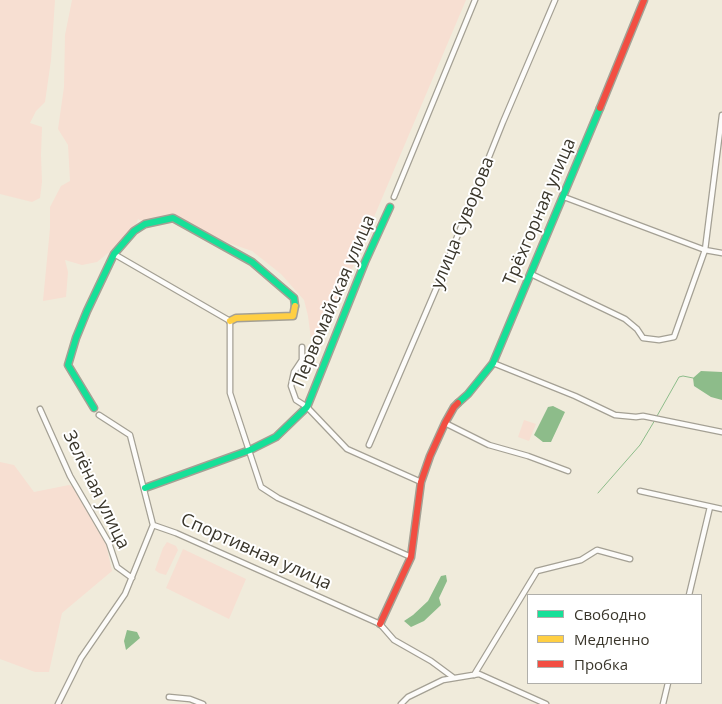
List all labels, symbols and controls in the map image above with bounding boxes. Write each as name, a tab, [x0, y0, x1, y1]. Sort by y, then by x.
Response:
street label: Трёхгорная улица	[499, 135, 581, 289]
street label: улица Суворова	[427, 154, 499, 292]
street label: Первомайская улица	[288, 212, 380, 390]
street label: Зелёная улица	[58, 427, 134, 553]
street label: Спортивная улица	[177, 509, 335, 595]
legend	[527, 594, 702, 684]
text: Свободно	[574, 604, 646, 624]
text: Медленно	[574, 629, 650, 649]
text: Пробка	[574, 654, 628, 674]

